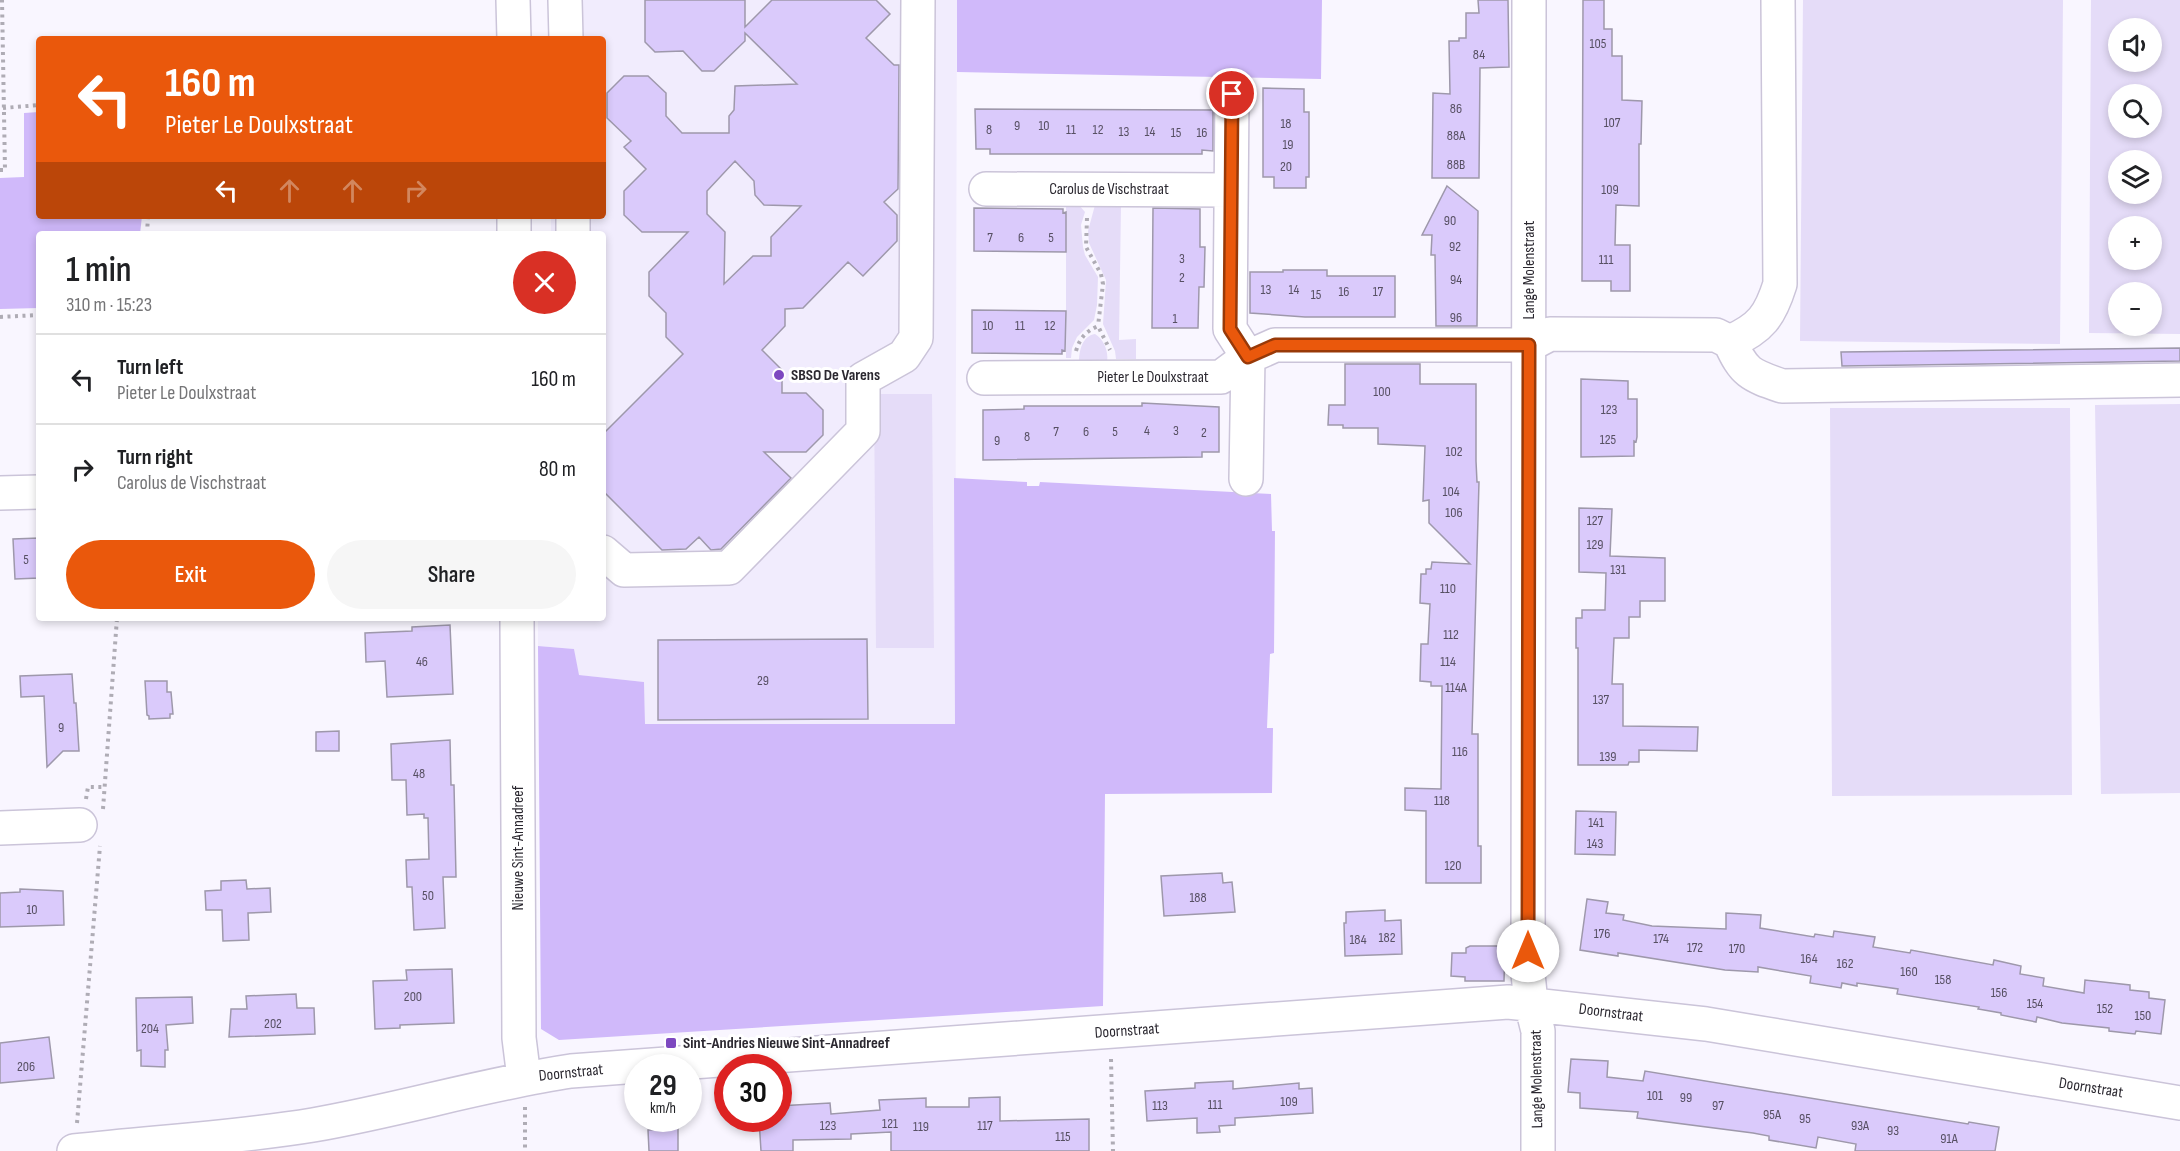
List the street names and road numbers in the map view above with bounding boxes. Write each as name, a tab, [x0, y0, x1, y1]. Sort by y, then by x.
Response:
street label: Carolus de Vischstraat	[1049, 180, 1169, 199]
street label: Lange Molenstraat	[1520, 220, 1539, 319]
street label: Pieter Le Doulxstraat	[1097, 368, 1209, 387]
street label: Nieuwe Sint-Annadreef	[509, 785, 528, 910]
street label: Doornstraat	[1578, 1000, 1644, 1026]
street label: Doornstraat	[1094, 1019, 1160, 1043]
street label: Lange Molenstraat	[1527, 1029, 1547, 1129]
street label: Doornstraat	[538, 1060, 604, 1086]
street label: Doornstraat	[2058, 1074, 2125, 1102]

